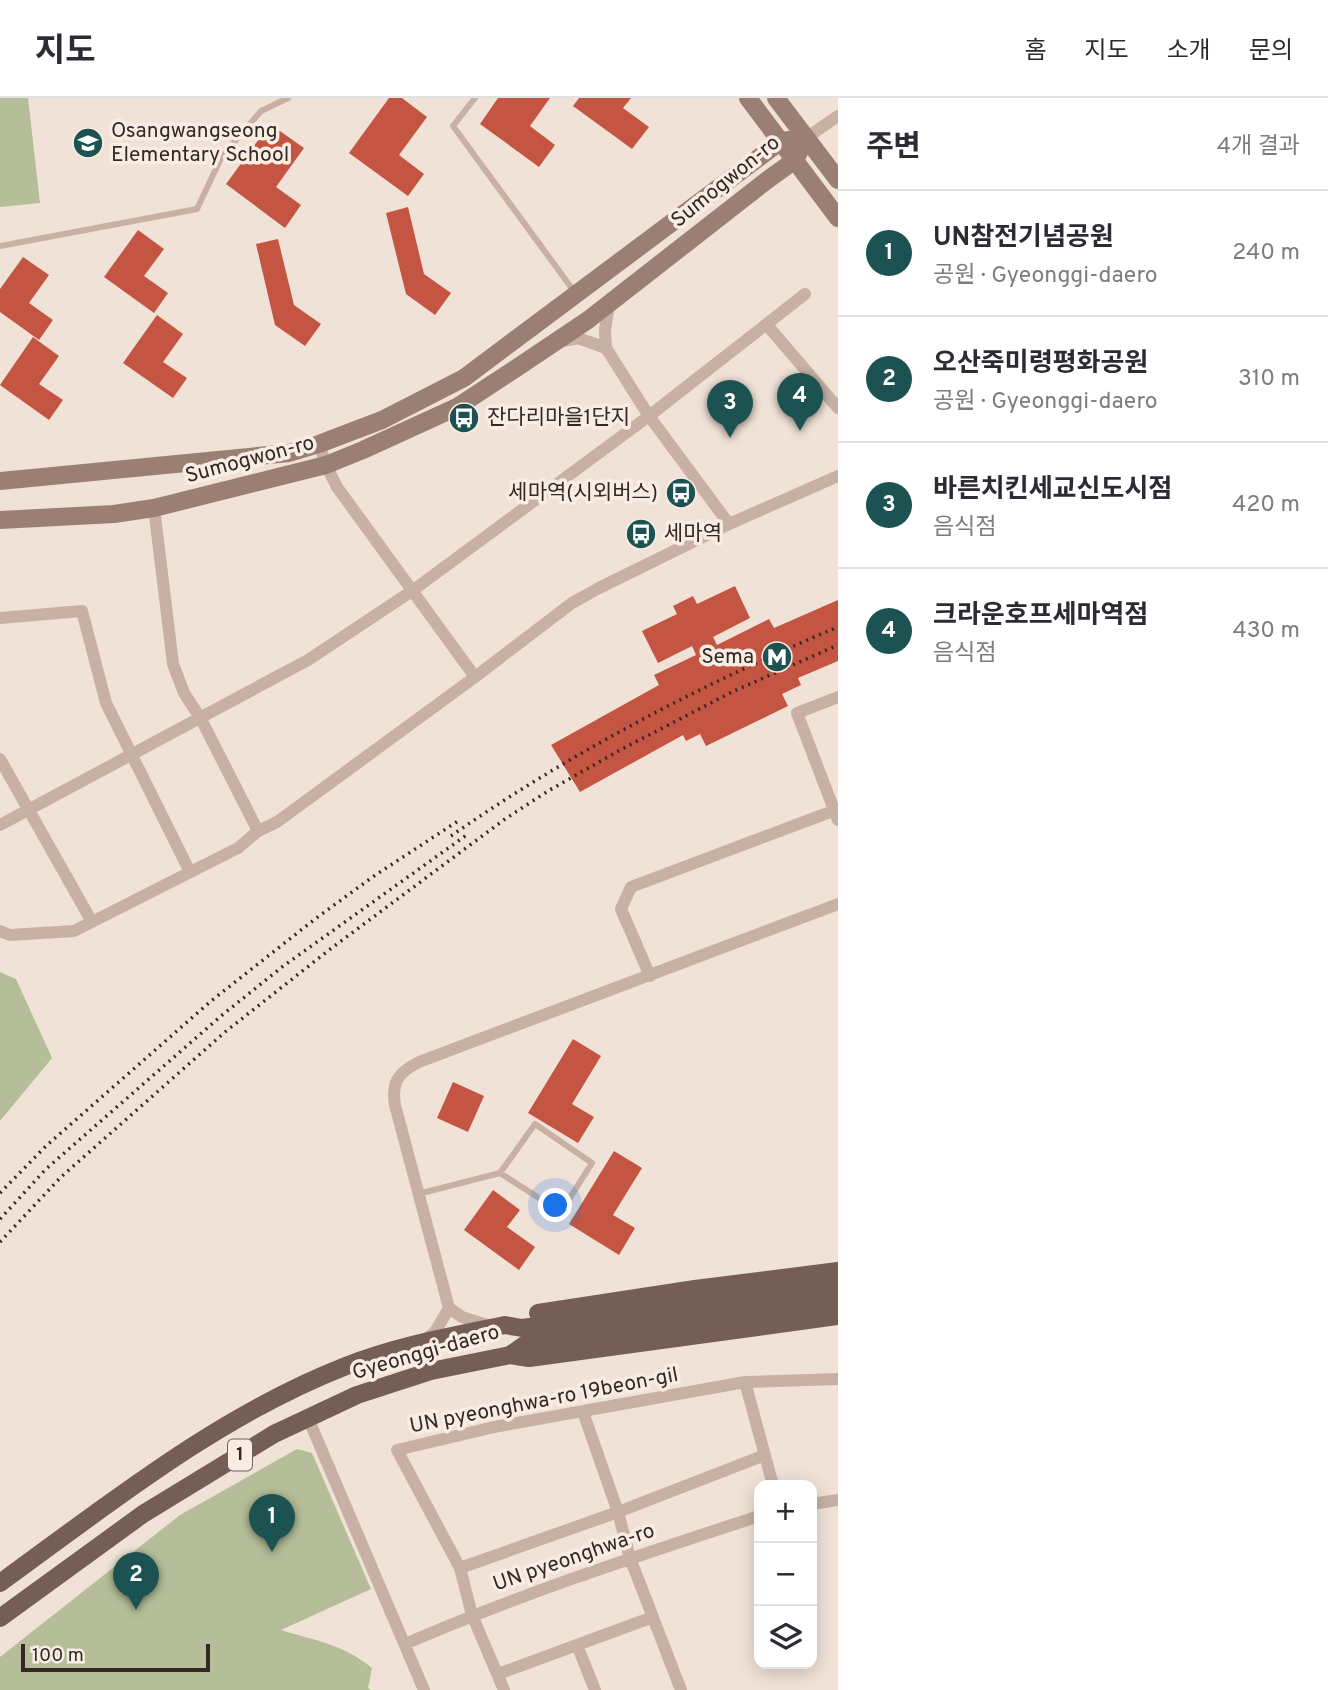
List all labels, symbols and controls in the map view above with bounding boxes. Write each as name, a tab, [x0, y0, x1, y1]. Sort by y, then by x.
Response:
text: 지도	[35, 32, 96, 74]
text: 홈	[1024, 37, 1046, 67]
text: 지도	[1084, 37, 1129, 67]
text: 소개	[1167, 37, 1211, 67]
text: 문의	[1249, 37, 1293, 67]
place label: Osangwangseong Elementary School	[111, 118, 289, 169]
school or university icon: Osangwangseong Elementary School	[71, 126, 105, 160]
street label: Sumogwon-ro	[666, 130, 786, 234]
text: 주변	[866, 130, 921, 167]
text: 4개 결과	[1217, 133, 1300, 162]
text: UN참전기념공원	[933, 222, 1114, 255]
text: 1	[884, 239, 894, 268]
text: 240 m	[1232, 239, 1300, 268]
text: 공원 · Gyeonggi-daero	[933, 262, 1158, 291]
text: 오산죽미령평화공원	[933, 348, 1148, 381]
text: 2	[882, 365, 896, 394]
text: 310 m	[1238, 365, 1300, 394]
pin: 4	[777, 373, 823, 431]
pin: 3	[707, 380, 753, 438]
text: 공원 · Gyeonggi-daero	[933, 388, 1158, 417]
bus stop icon: 잔다리마을1단지	[447, 401, 481, 435]
place label: 잔다리마을1단지	[487, 405, 630, 432]
street label: Sumogwon-ro	[183, 430, 317, 490]
text: 바른치킨세교신도시점	[933, 474, 1172, 507]
bus stop icon: 세마역(시외버스)	[664, 476, 698, 510]
place label: 세마역(시외버스)	[508, 480, 658, 507]
text: 3	[882, 491, 896, 520]
text: 420 m	[1232, 491, 1300, 520]
text: 음식점	[933, 514, 996, 543]
bus stop icon: 세마역	[624, 517, 658, 551]
place label: 세마역	[664, 521, 722, 548]
text: 크라운호프세마역점	[933, 600, 1148, 633]
text: 4	[882, 617, 896, 646]
text: 430 m	[1232, 617, 1300, 646]
metro station icon: Sema	[760, 640, 794, 674]
text: 음식점	[933, 640, 996, 669]
place label: Sema	[701, 644, 754, 671]
your location	[538, 1188, 572, 1222]
street label: Gyeonggi-daero	[349, 1319, 503, 1387]
street label: UN pyeonghwa-ro 19beon-gil	[407, 1362, 681, 1440]
road number: 1	[228, 1440, 252, 1470]
map controls	[754, 1480, 817, 1669]
button: +	[754, 1480, 817, 1543]
pin: 1	[249, 1494, 295, 1552]
street label: UN pyeonghwa-ro	[490, 1518, 658, 1598]
button: −	[754, 1543, 817, 1606]
pin: 2	[113, 1552, 159, 1610]
button: layers	[754, 1606, 817, 1669]
scale bar	[21, 1641, 210, 1673]
text: 100 m	[32, 1644, 84, 1668]

